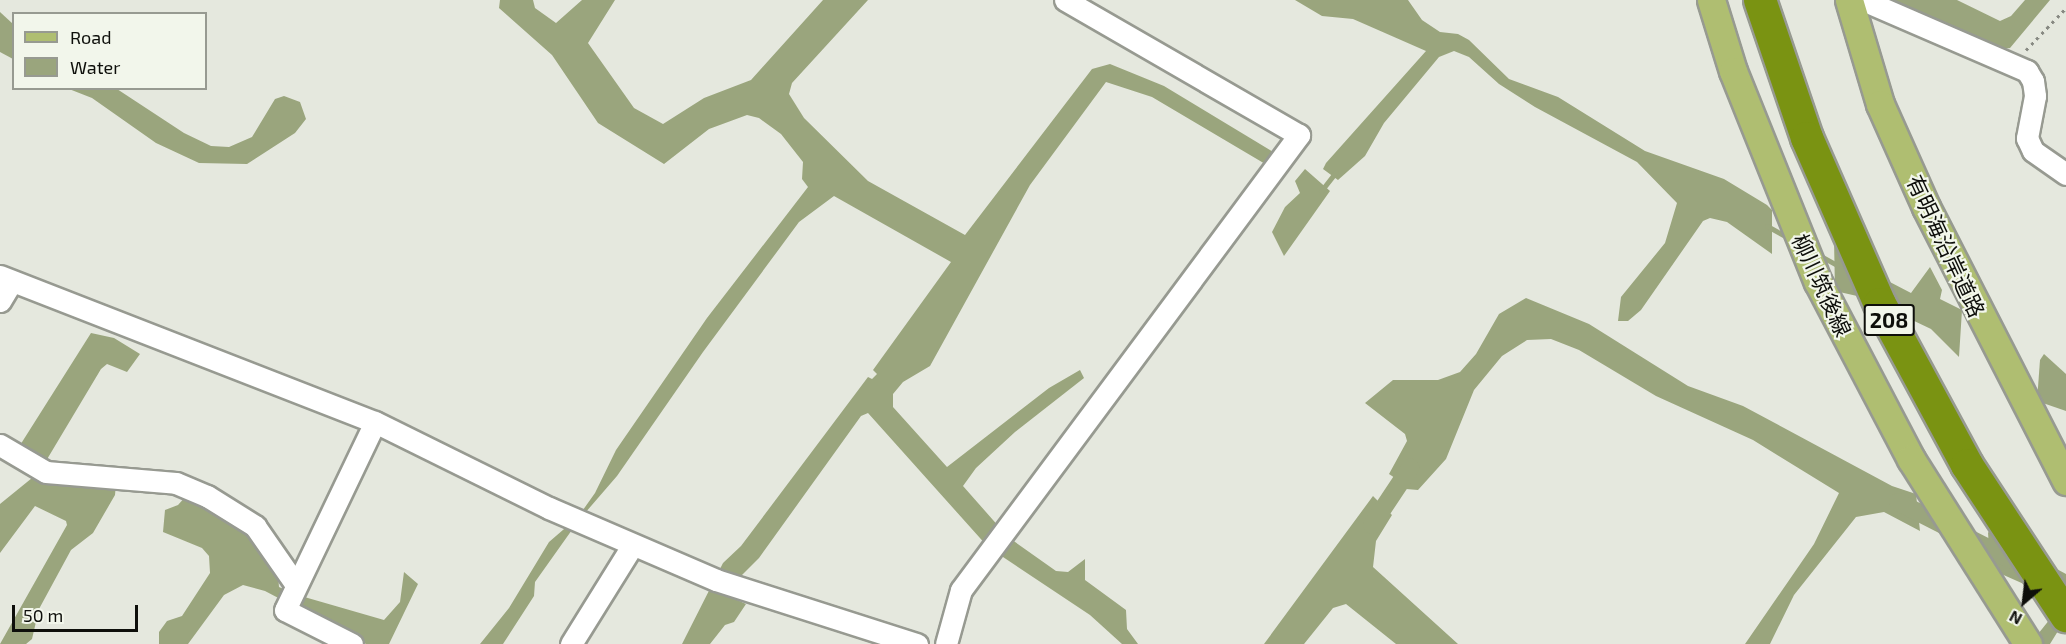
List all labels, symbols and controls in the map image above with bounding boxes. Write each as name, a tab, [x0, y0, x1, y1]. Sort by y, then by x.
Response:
legend	[12, 12, 207, 90]
text: Road	[70, 26, 111, 48]
text: Water	[70, 56, 120, 78]
street label: 有明海沿岸道路	[1901, 171, 1991, 321]
street label: 柳川筑後線	[1787, 230, 1857, 340]
road number: 208	[1864, 302, 1914, 338]
north arrow	[1994, 572, 2054, 632]
scale bar	[15, 593, 141, 631]
text: 50 m	[23, 604, 63, 626]
text: N	[2006, 607, 2025, 629]

